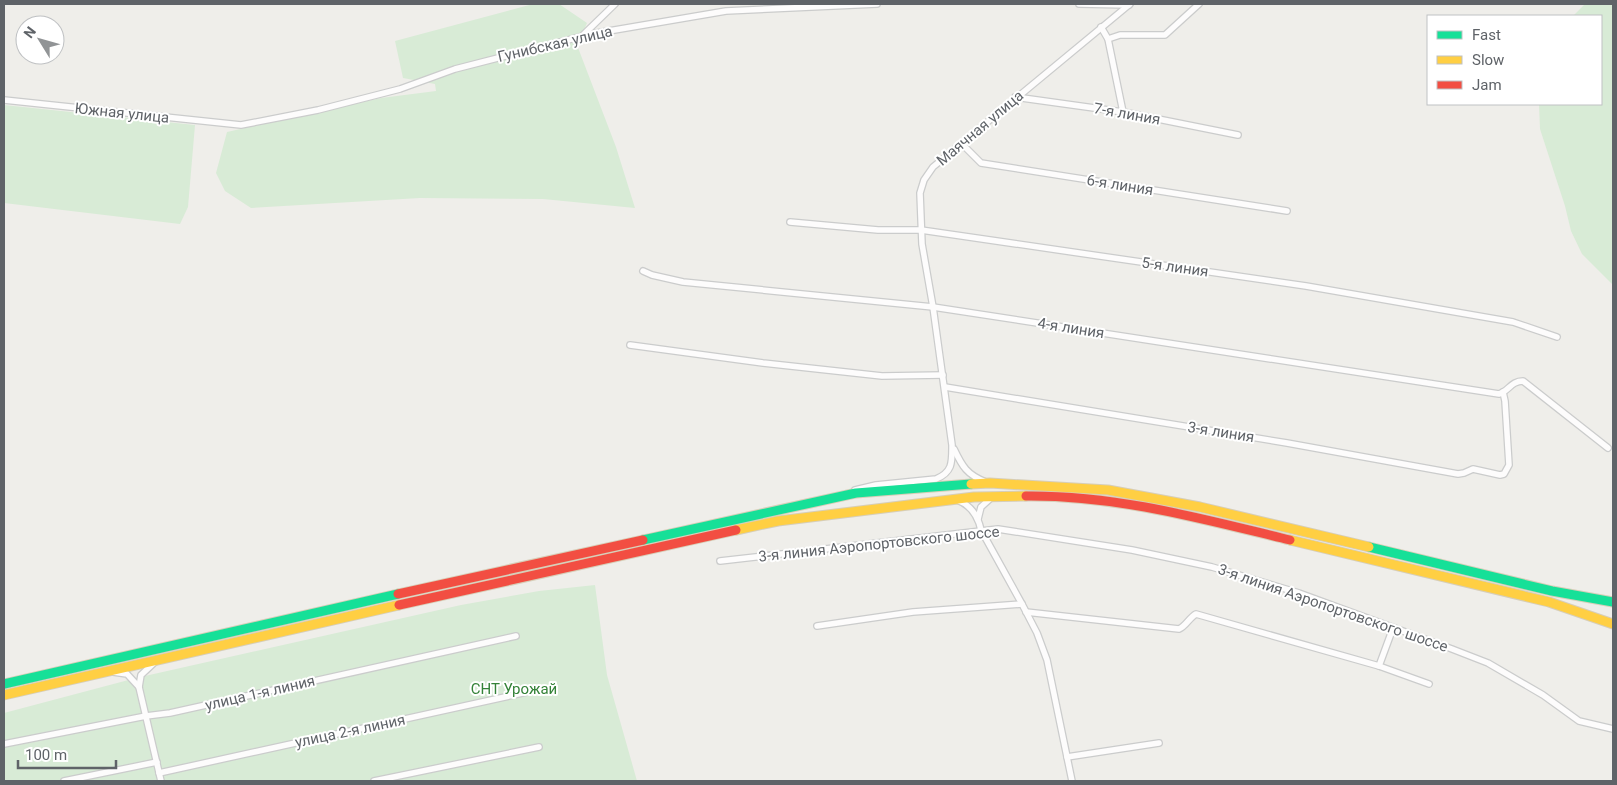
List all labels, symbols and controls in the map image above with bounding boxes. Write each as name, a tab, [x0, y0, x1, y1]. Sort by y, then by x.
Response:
north arrow	[15, 15, 65, 65]
legend	[1427, 15, 1602, 105]
street label: Гунибская улица	[496, 22, 614, 66]
text: N	[20, 23, 39, 41]
text: Fast	[1472, 26, 1501, 44]
text: Slow	[1472, 51, 1504, 69]
text: Jam	[1472, 76, 1502, 94]
street label: Маячная улица	[933, 87, 1027, 169]
street label: Южная улица	[74, 99, 170, 127]
street label: 7-я линия	[1092, 99, 1162, 129]
street label: 6-я линия	[1085, 171, 1155, 199]
street label: 5-я линия	[1140, 253, 1210, 281]
street label: 4-я линия	[1036, 314, 1106, 342]
street label: 3-я линия	[1186, 418, 1256, 446]
street label: 3-я линия Аэропортовского шоссе	[758, 522, 1000, 566]
street label: 3-я линия Аэропортовского шоссе	[1216, 560, 1450, 656]
street label: улица 1-я линия	[203, 672, 317, 714]
park label: СНТ Урожай	[471, 680, 557, 698]
street label: улица 2-я линия	[293, 711, 407, 751]
scale bar	[18, 738, 115, 770]
text: 100 m	[25, 746, 67, 764]

